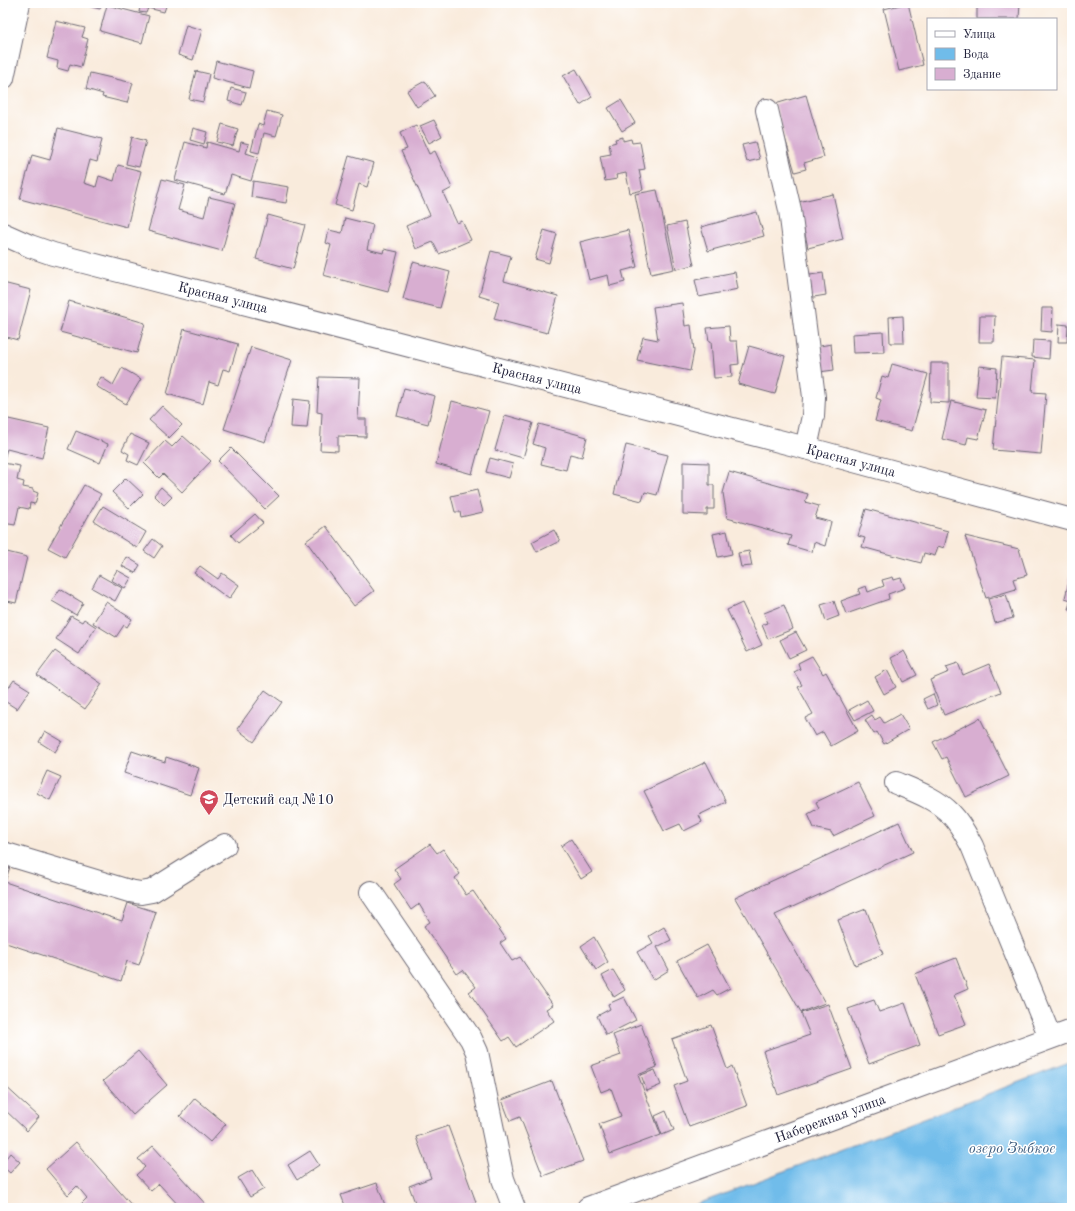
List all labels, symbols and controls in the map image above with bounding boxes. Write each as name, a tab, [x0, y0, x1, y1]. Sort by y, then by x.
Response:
legend	[927, 18, 1057, 90]
text: Улица	[963, 29, 996, 41]
text: Вода	[963, 49, 989, 61]
text: Здание	[963, 69, 1001, 81]
street label: Красная улица	[176, 280, 269, 316]
street label: Красная улица	[490, 361, 583, 397]
street label: Красная улица	[804, 442, 897, 480]
school or university icon: Детский сад №10	[198, 788, 220, 816]
place label: Детский сад №10	[223, 793, 334, 807]
street label: Набережная улица	[773, 1092, 888, 1145]
water label: озеро Зыбкое	[969, 1141, 1055, 1157]

